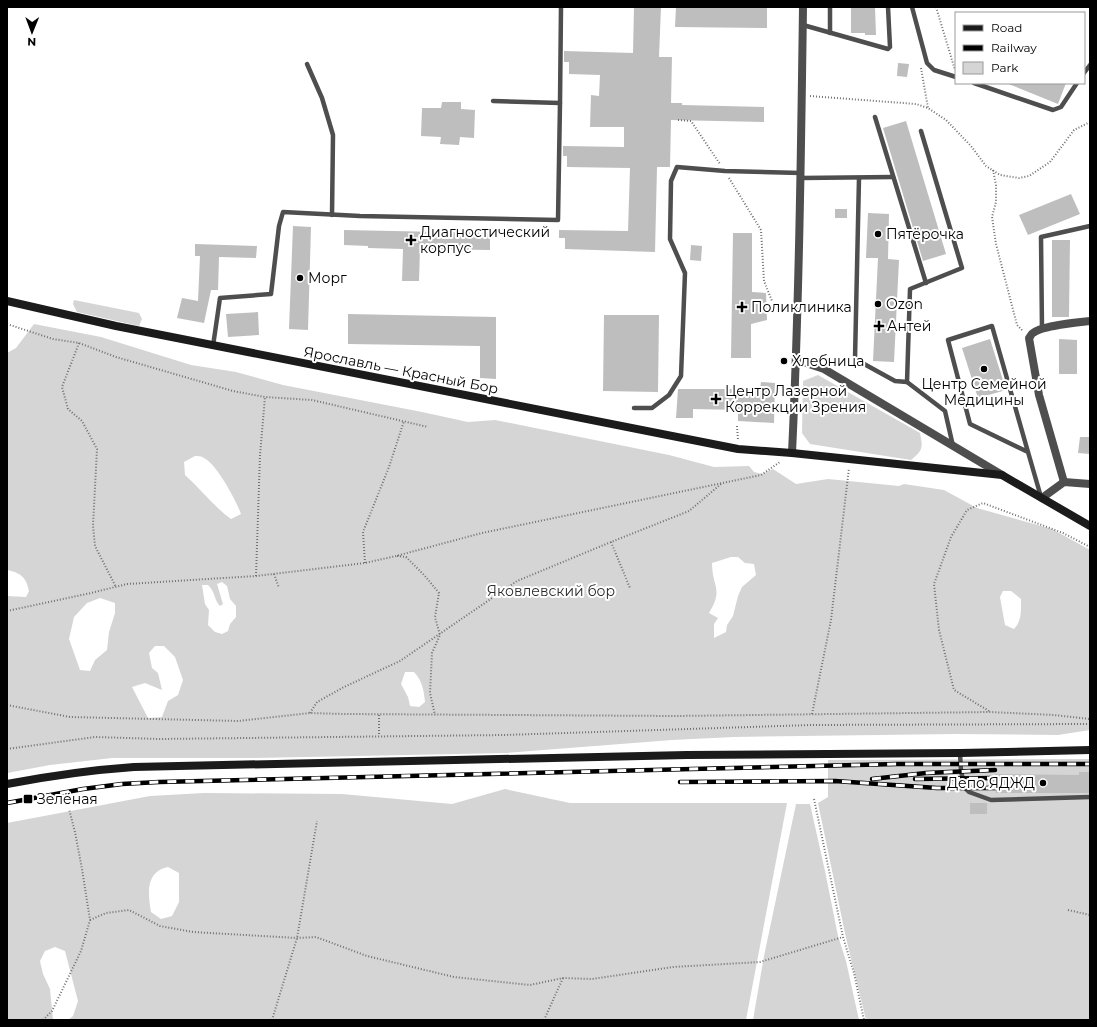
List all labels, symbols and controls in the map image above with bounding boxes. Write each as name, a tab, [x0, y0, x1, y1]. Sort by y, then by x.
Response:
north arrow	[12, 12, 52, 52]
legend	[955, 12, 1085, 84]
text: Road	[991, 20, 1022, 35]
text: N	[27, 35, 36, 49]
text: Railway	[991, 40, 1037, 55]
text: Park	[991, 60, 1019, 75]
place label: Диагностический корпус	[420, 223, 550, 257]
place label: Пятёрочка	[886, 225, 964, 243]
marker: Пятёрочка	[873, 229, 883, 239]
marker: Диагностический корпус	[405, 234, 417, 246]
place label: Морг	[308, 269, 347, 287]
marker: Морг	[295, 273, 305, 283]
place label: Ozon	[886, 295, 923, 313]
place label: Поликлиника	[751, 298, 852, 316]
marker: Ozon	[873, 299, 883, 309]
marker: Поликлиника	[736, 301, 748, 313]
place label: Антей	[887, 317, 931, 335]
marker: Антей	[874, 321, 884, 331]
street label: Ярославль — Красный Бор	[302, 342, 500, 398]
place label: Хлебница	[792, 352, 864, 370]
marker: Хлебница	[779, 356, 789, 366]
marker: Центр Семейной Медицины	[979, 364, 989, 374]
place label: Центр Семейной Медицины	[921, 375, 1047, 409]
place label: Центр Лазерной Коррекции Зрения	[725, 382, 866, 416]
marker: Центр Лазерной Коррекции Зрения	[710, 393, 722, 405]
park label: Яковлевский бор	[487, 582, 615, 600]
place label: Депо ЯДЖД	[947, 774, 1035, 792]
marker: Депо ЯДЖД	[1038, 778, 1048, 788]
place label: Зелёная	[37, 790, 98, 808]
marker: Зелёная	[22, 793, 34, 805]

